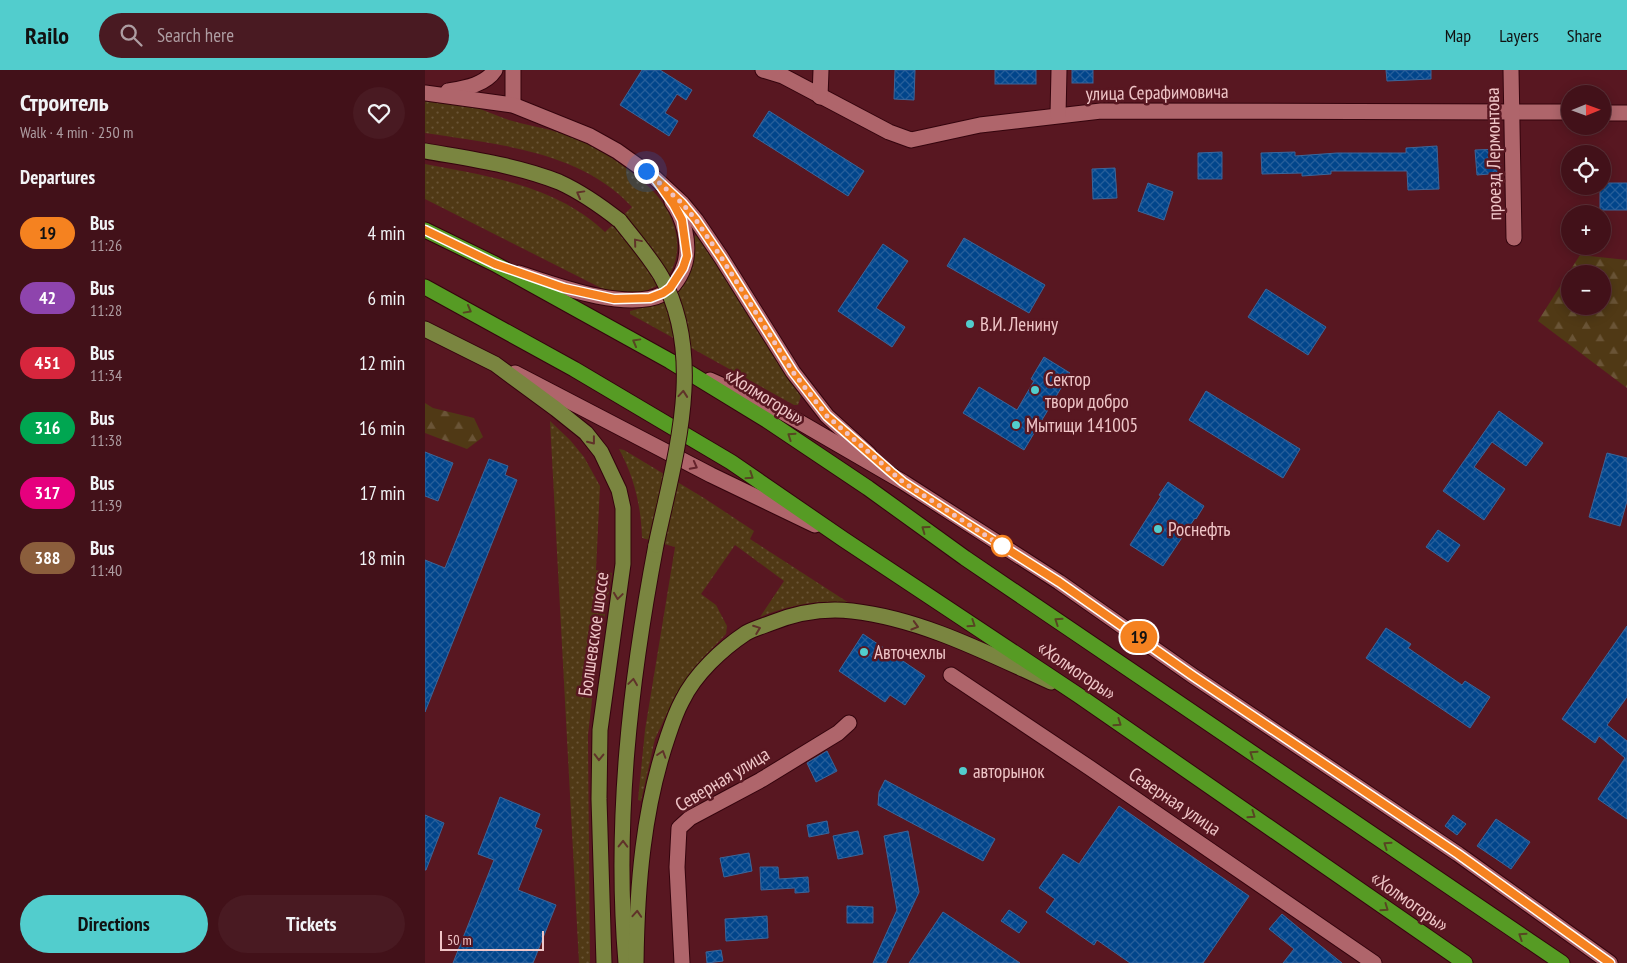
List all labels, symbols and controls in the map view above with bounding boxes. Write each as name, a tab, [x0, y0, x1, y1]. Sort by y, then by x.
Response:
search box	[99, 13, 449, 58]
text: Railo	[25, 20, 69, 51]
icon: search	[117, 21, 145, 49]
text: Search here	[157, 23, 234, 47]
text: Map	[1445, 24, 1471, 47]
text: Layers	[1499, 24, 1539, 47]
text: Share	[1567, 24, 1602, 47]
street label: улица Серафимовича	[1085, 79, 1229, 105]
north arrow	[1561, 85, 1611, 135]
map controls	[1561, 85, 1611, 315]
text: Строитель	[20, 87, 109, 118]
button: heart	[353, 87, 405, 139]
street label: проезд Лермонтова	[1480, 87, 1506, 221]
text: Walk · 4 min · 250 m	[20, 122, 133, 142]
button: locate	[1561, 145, 1611, 195]
your location	[634, 159, 659, 184]
text: Departures	[20, 165, 95, 189]
one-way arrow	[576, 190, 585, 200]
button: +	[1561, 205, 1611, 255]
text: Bus	[90, 211, 114, 235]
text: 19	[39, 221, 56, 244]
text: 4 min	[368, 221, 405, 245]
text: 11:26	[90, 235, 122, 255]
one-way arrow	[634, 239, 643, 248]
button: −	[1561, 265, 1611, 315]
text: Bus	[90, 276, 114, 300]
text: 42	[39, 286, 56, 309]
text: 6 min	[368, 286, 405, 310]
text: 11:28	[90, 300, 122, 320]
one-way arrow	[463, 304, 472, 314]
place label: В.И. Ленину	[980, 312, 1059, 336]
marker: В.И. Ленину	[964, 318, 976, 330]
one-way arrow	[632, 339, 641, 349]
text: Bus	[90, 341, 114, 365]
text: 451	[35, 351, 60, 374]
text: 12 min	[359, 351, 405, 375]
street label: «Холмогоры»	[721, 362, 809, 430]
text: 11:34	[90, 365, 122, 385]
place label: Сектор твори добро	[1045, 367, 1129, 413]
marker: Сектор твори добро	[1029, 384, 1041, 396]
one-way arrow	[677, 389, 688, 397]
text: Bus	[90, 406, 114, 430]
place label: Мытищи 141005	[1026, 413, 1138, 437]
text: 316	[35, 416, 60, 439]
text: 16 min	[359, 416, 405, 440]
marker: Мытищи 141005	[1010, 419, 1022, 431]
text: 11:38	[90, 430, 122, 450]
one-way arrow	[787, 433, 797, 442]
one-way arrow	[587, 435, 595, 444]
one-way arrow	[689, 460, 698, 470]
one-way arrow	[745, 470, 754, 479]
text: Bus	[90, 471, 114, 495]
text: 317	[35, 481, 60, 504]
text: 17 min	[360, 481, 405, 505]
text: 11:39	[90, 495, 122, 515]
place label: Роснефть	[1168, 517, 1230, 541]
marker: Роснефть	[1152, 523, 1164, 535]
one-way arrow	[921, 525, 930, 535]
unlabelled marker	[991, 535, 1013, 557]
text: Bus	[90, 536, 114, 560]
text: 388	[35, 546, 60, 569]
text: 18 min	[359, 546, 405, 570]
text: 11:40	[90, 560, 122, 580]
street label: Болшевское шоссе	[572, 570, 614, 698]
one-way arrow	[613, 592, 624, 600]
one-way arrow	[966, 618, 976, 627]
one-way arrow	[1055, 618, 1064, 627]
one-way arrow	[910, 620, 918, 630]
line badge: 19	[1117, 621, 1161, 653]
one-way arrow	[752, 624, 761, 635]
text: 19	[1130, 625, 1148, 648]
street label: «Холмогоры»	[1033, 635, 1121, 705]
place label: Авточехлы	[874, 640, 946, 664]
marker: Авточехлы	[858, 646, 870, 658]
one-way arrow	[628, 678, 638, 687]
one-way arrow	[1113, 717, 1122, 726]
street label: Северная улица	[670, 741, 774, 817]
one-way arrow	[1249, 750, 1258, 760]
one-way arrow	[656, 751, 666, 759]
one-way arrow	[594, 754, 605, 762]
place label: авторынок	[973, 759, 1045, 783]
street label: Северная улица	[1124, 761, 1226, 841]
marker: авторынок	[957, 765, 969, 777]
one-way arrow	[1246, 809, 1256, 818]
one-way arrow	[618, 840, 628, 848]
one-way arrow	[1383, 842, 1393, 851]
street label: «Холмогоры»	[1366, 865, 1454, 937]
button: Directions	[20, 895, 208, 953]
button: Tickets	[218, 895, 405, 953]
one-way arrow	[1379, 902, 1389, 911]
one-way arrow	[632, 910, 643, 918]
scale bar	[440, 928, 544, 951]
text: 50 m	[447, 931, 472, 949]
one-way arrow	[1518, 933, 1528, 942]

